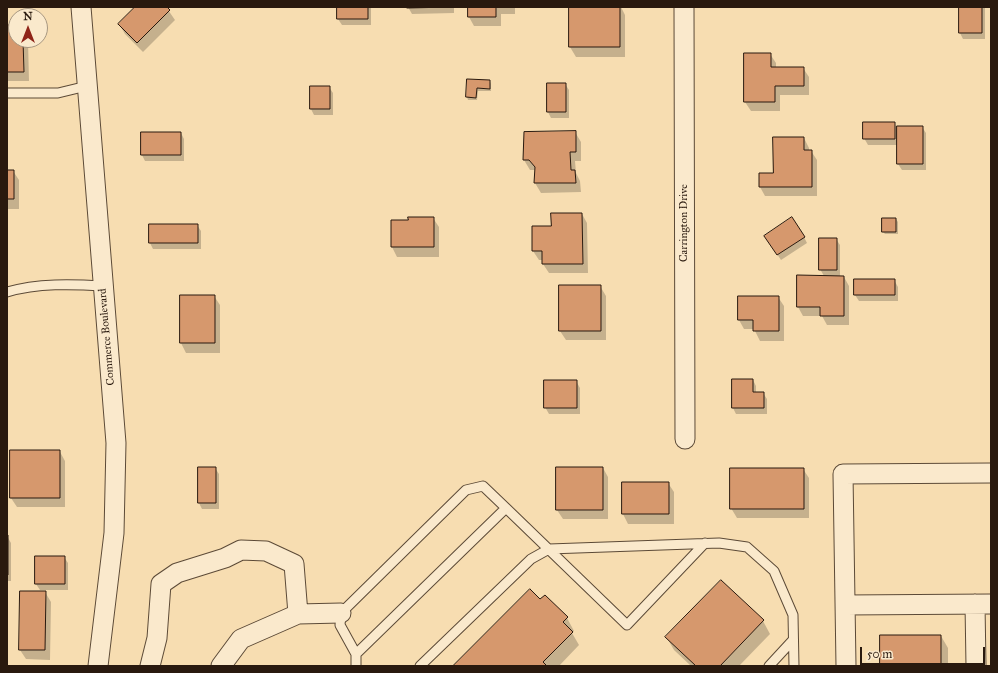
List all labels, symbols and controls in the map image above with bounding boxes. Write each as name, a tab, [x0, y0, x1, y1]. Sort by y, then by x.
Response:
north arrow	[8, 8, 48, 48]
text: N	[23, 10, 33, 23]
street label: Carrington Drive	[677, 184, 691, 262]
street label: Commerce Boulevard	[96, 288, 118, 386]
scale bar	[862, 639, 987, 665]
text: 50 m	[867, 647, 892, 661]

